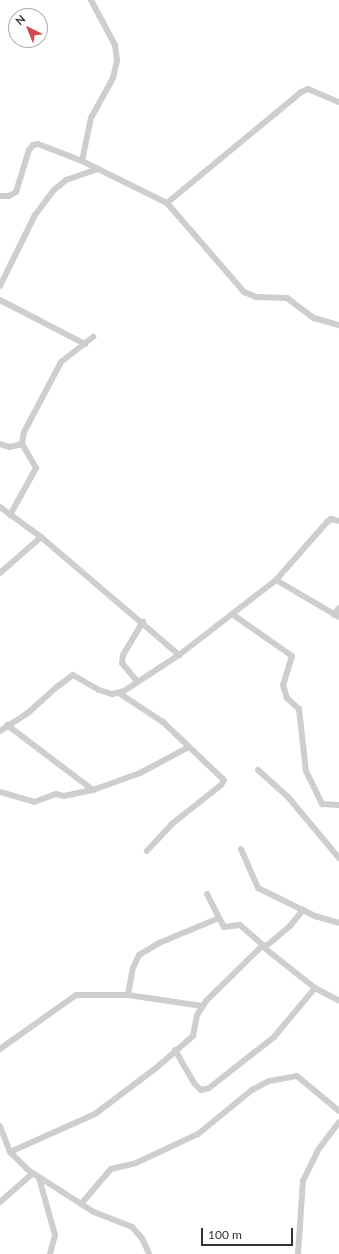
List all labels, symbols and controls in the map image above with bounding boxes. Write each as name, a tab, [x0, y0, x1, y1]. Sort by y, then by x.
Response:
north arrow	[8, 8, 48, 48]
text: N	[13, 12, 28, 27]
scale bar	[203, 1220, 295, 1246]
text: 100 m	[208, 1227, 242, 1242]

